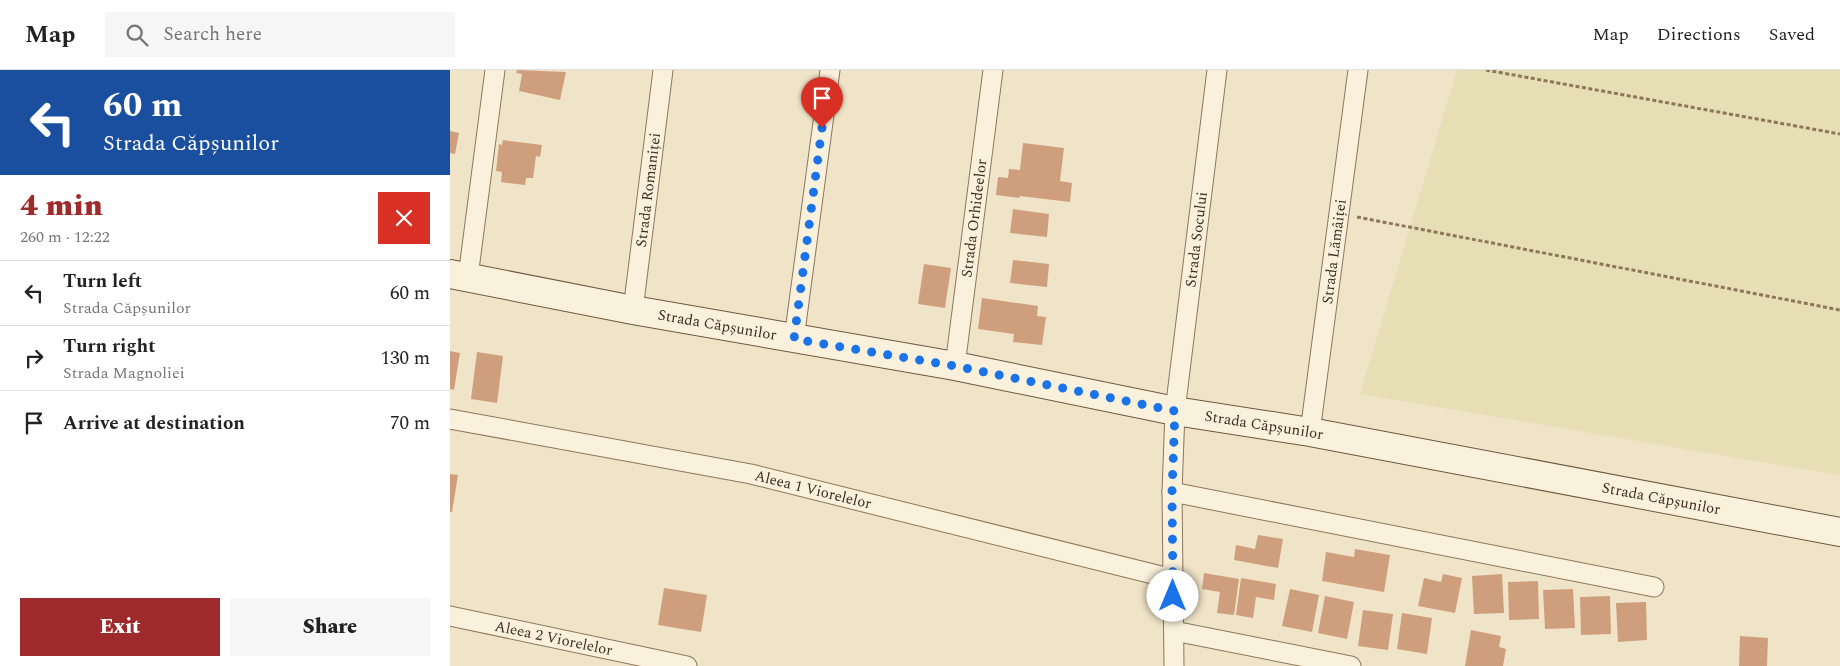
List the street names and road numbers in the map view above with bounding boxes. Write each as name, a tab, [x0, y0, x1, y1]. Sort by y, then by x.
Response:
street label: Strada Romaniței	[630, 131, 667, 249]
street label: Strada Orhideelor	[955, 158, 993, 279]
street label: Strada Socului	[1179, 190, 1214, 289]
street label: Strada Lămâiței	[1316, 198, 1353, 305]
street label: Strada Căpșunilor	[656, 304, 778, 347]
street label: Strada Căpșunilor	[1203, 405, 1325, 446]
street label: Aleea 1 Viorelelor	[752, 464, 874, 516]
street label: Strada Căpșunilor	[1600, 476, 1722, 521]
street label: Aleea 2 Viorelelor	[493, 615, 615, 662]

